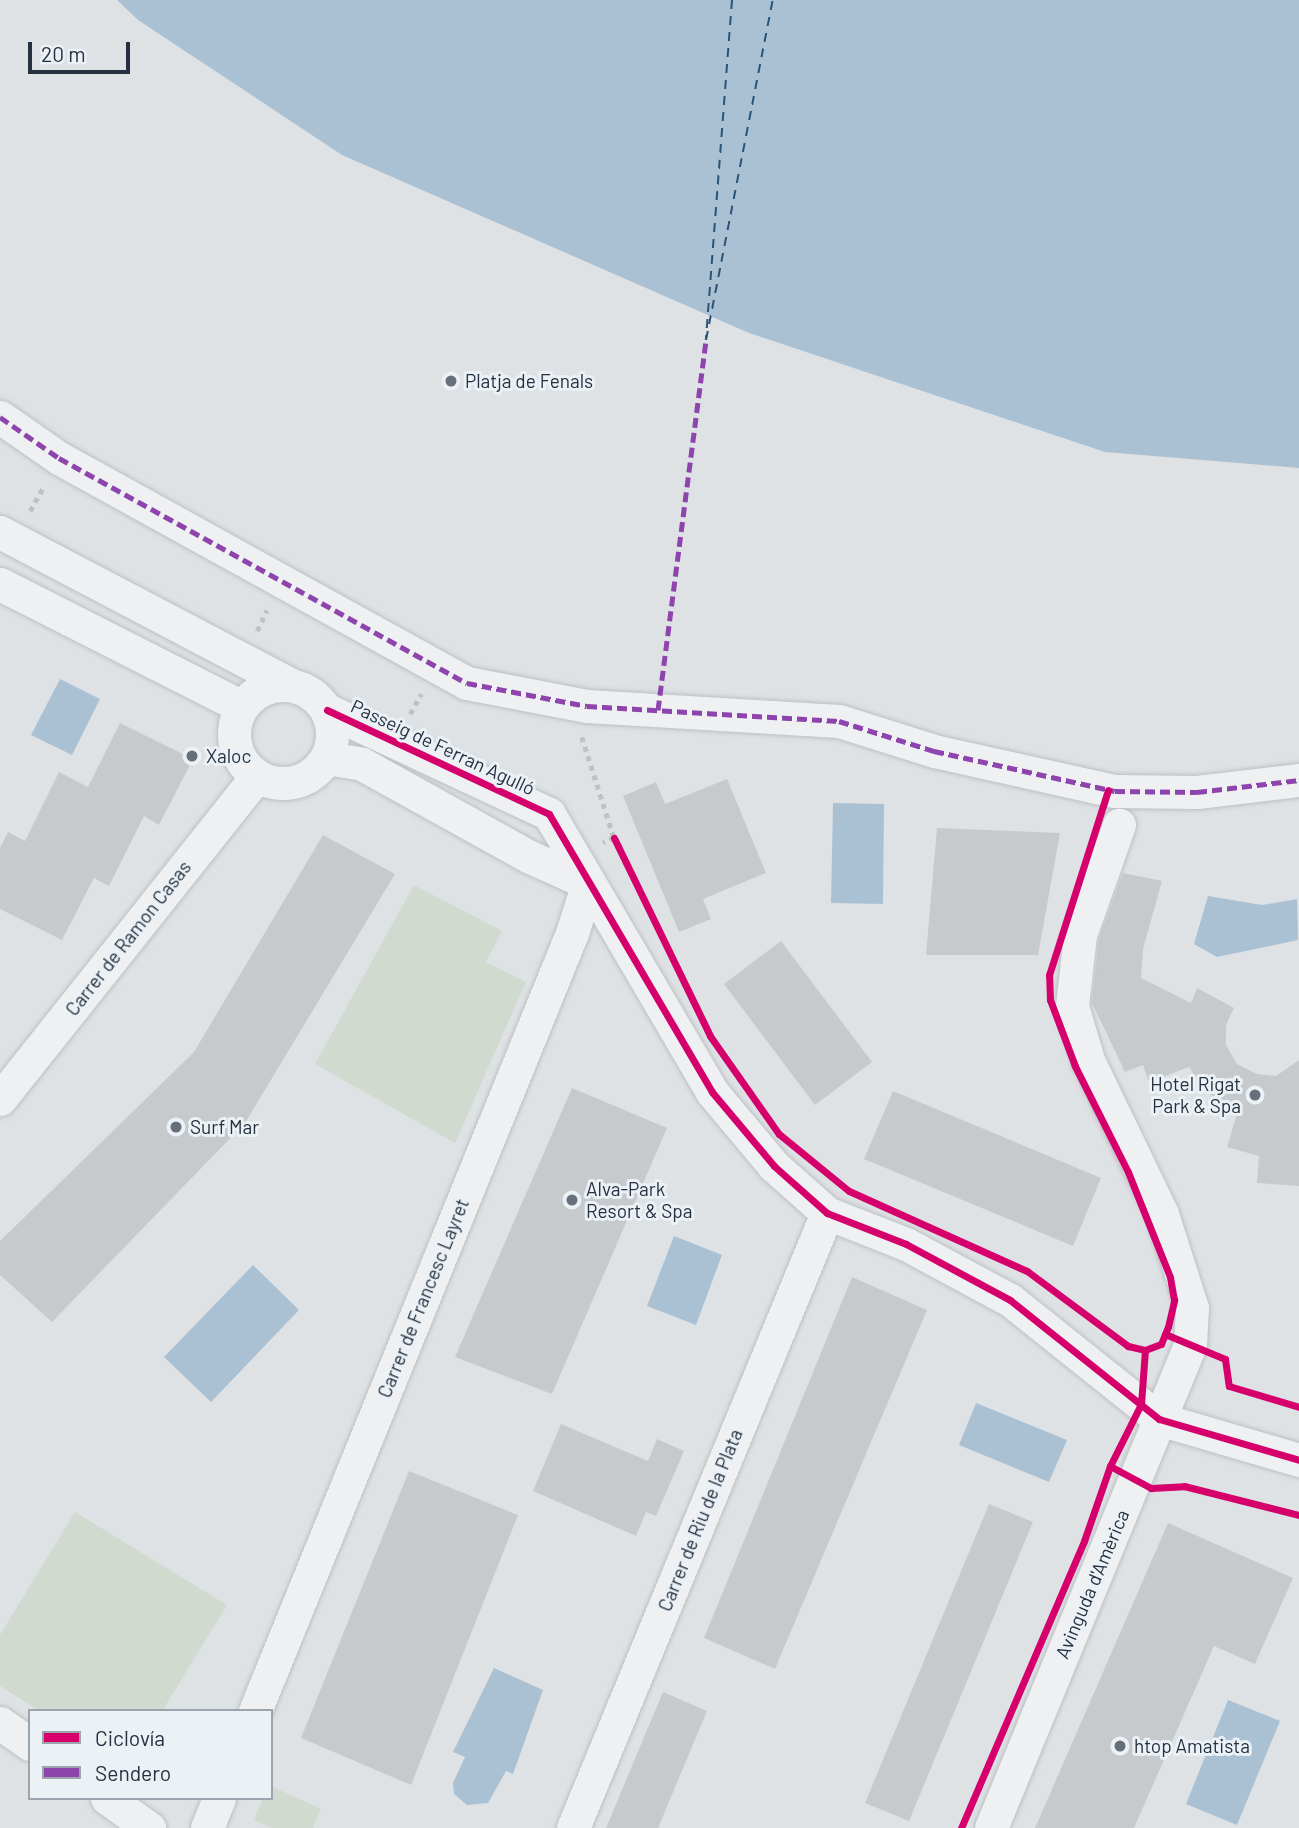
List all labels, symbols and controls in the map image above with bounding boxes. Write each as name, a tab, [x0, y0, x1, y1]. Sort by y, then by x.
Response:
scale bar	[32, 28, 133, 72]
text: 20 m	[41, 41, 86, 66]
place label: Platja de Fenals	[465, 370, 593, 392]
marker: Platja de Fenals	[443, 373, 459, 389]
street label: Passeig de Ferran Agulló	[347, 694, 539, 800]
place label: Xaloc	[206, 745, 251, 767]
marker: Xaloc	[184, 748, 200, 764]
street label: Carrer de Ramon Casas	[60, 856, 196, 1020]
place label: Hotel Rigat Park & Spa	[1150, 1073, 1241, 1117]
marker: Hotel Rigat Park & Spa	[1247, 1087, 1263, 1103]
place label: Surf Mar	[190, 1116, 259, 1138]
marker: Surf Mar	[168, 1119, 184, 1135]
place label: Alva-Park Resort & Spa	[586, 1178, 693, 1222]
marker: Alva-Park Resort & Spa	[564, 1192, 580, 1208]
street label: Carrer de Francesc Layret	[373, 1195, 473, 1401]
street label: Carrer de Riu de la Plata	[653, 1426, 747, 1614]
street label: Avinguda d'Amèrica	[1050, 1506, 1134, 1662]
legend	[28, 1709, 273, 1800]
text: Ciclovía	[95, 1725, 165, 1750]
place label: htop Amatista	[1134, 1735, 1250, 1757]
marker: htop Amatista	[1112, 1738, 1128, 1754]
text: Sendero	[95, 1760, 171, 1785]

